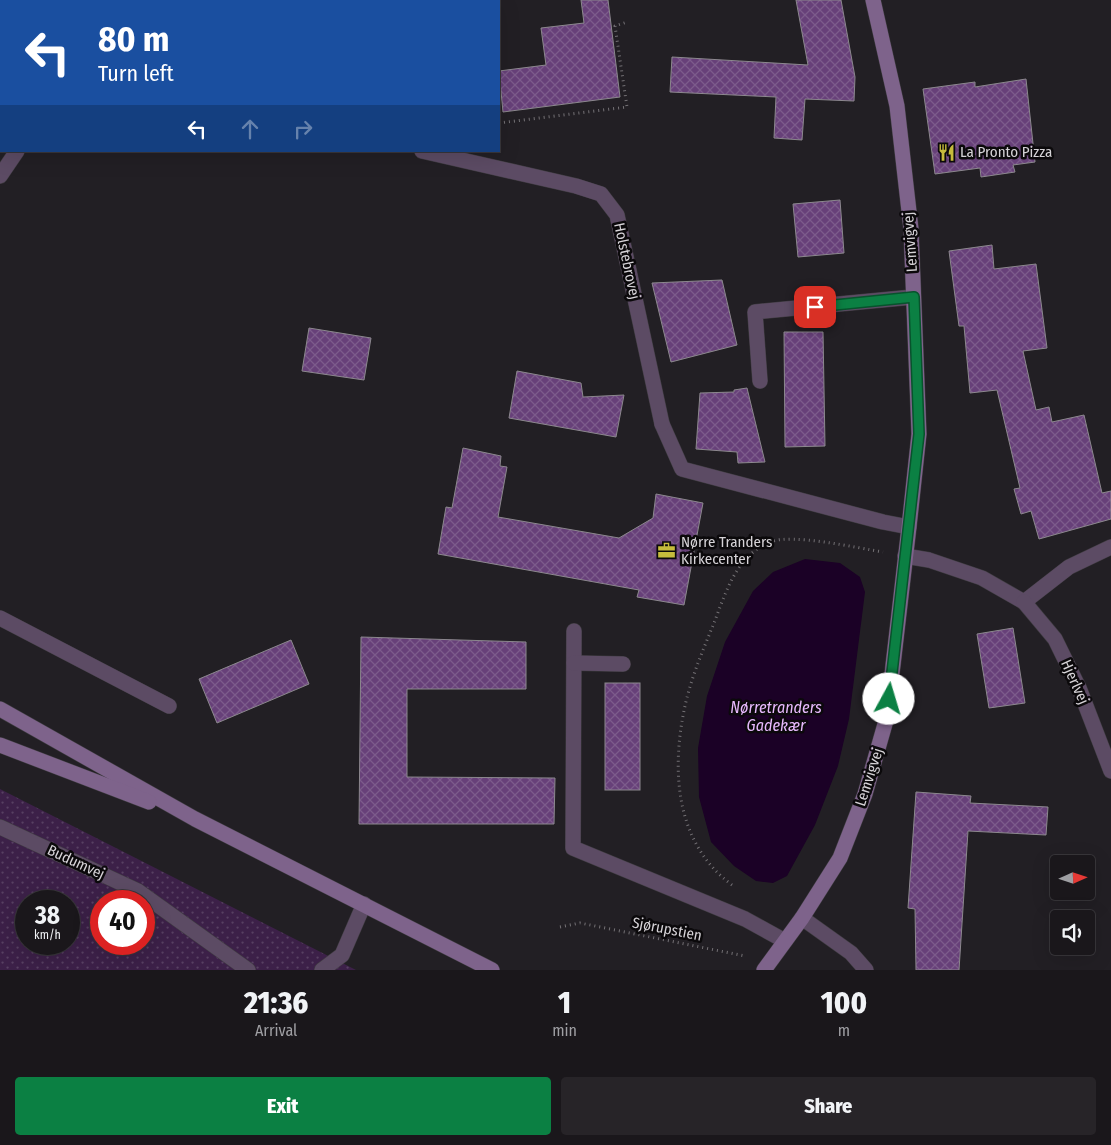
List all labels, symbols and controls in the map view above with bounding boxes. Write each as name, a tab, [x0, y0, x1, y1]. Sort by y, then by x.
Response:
text: 80 m	[98, 18, 170, 60]
icon: left	[15, 20, 80, 85]
text: Turn left	[98, 60, 174, 87]
icon: left	[183, 115, 211, 143]
icon: ahead	[236, 115, 264, 143]
icon: right	[289, 115, 317, 143]
restaurant icon: La Pronto Pizza	[936, 142, 956, 162]
place label: La Pronto Pizza	[960, 143, 1052, 161]
street label: Lemvigvej	[899, 211, 921, 273]
street label: Holstebrovej	[610, 221, 644, 301]
pin	[794, 286, 836, 328]
icon: arrive	[801, 293, 829, 321]
place label: Nørre Tranders Kirkecenter	[681, 533, 772, 568]
office icon: Nørre Tranders Kirkecenter	[657, 541, 677, 561]
street label: Hjerlvej	[1057, 657, 1093, 707]
position arrow	[862, 672, 914, 724]
water label: Nørretranders Gadekær	[730, 698, 822, 735]
street label: Lemvigvej	[851, 745, 887, 809]
street label: Budumvej	[44, 841, 108, 883]
north arrow	[1050, 855, 1095, 900]
map controls	[1050, 855, 1095, 955]
speed limit sign: 40	[90, 890, 155, 955]
text: 38	[35, 901, 60, 931]
button: sound	[1050, 910, 1095, 955]
street label: Sjørupstien	[631, 913, 703, 945]
text: km/h	[34, 928, 61, 942]
text: 21:36	[244, 985, 308, 1021]
text: 1	[558, 985, 571, 1021]
text: 100	[821, 985, 867, 1021]
text: Arrival	[255, 1021, 297, 1040]
text: min	[552, 1021, 577, 1040]
text: m	[838, 1021, 850, 1040]
button: Exit	[15, 1077, 551, 1135]
button: Share	[561, 1077, 1096, 1135]

